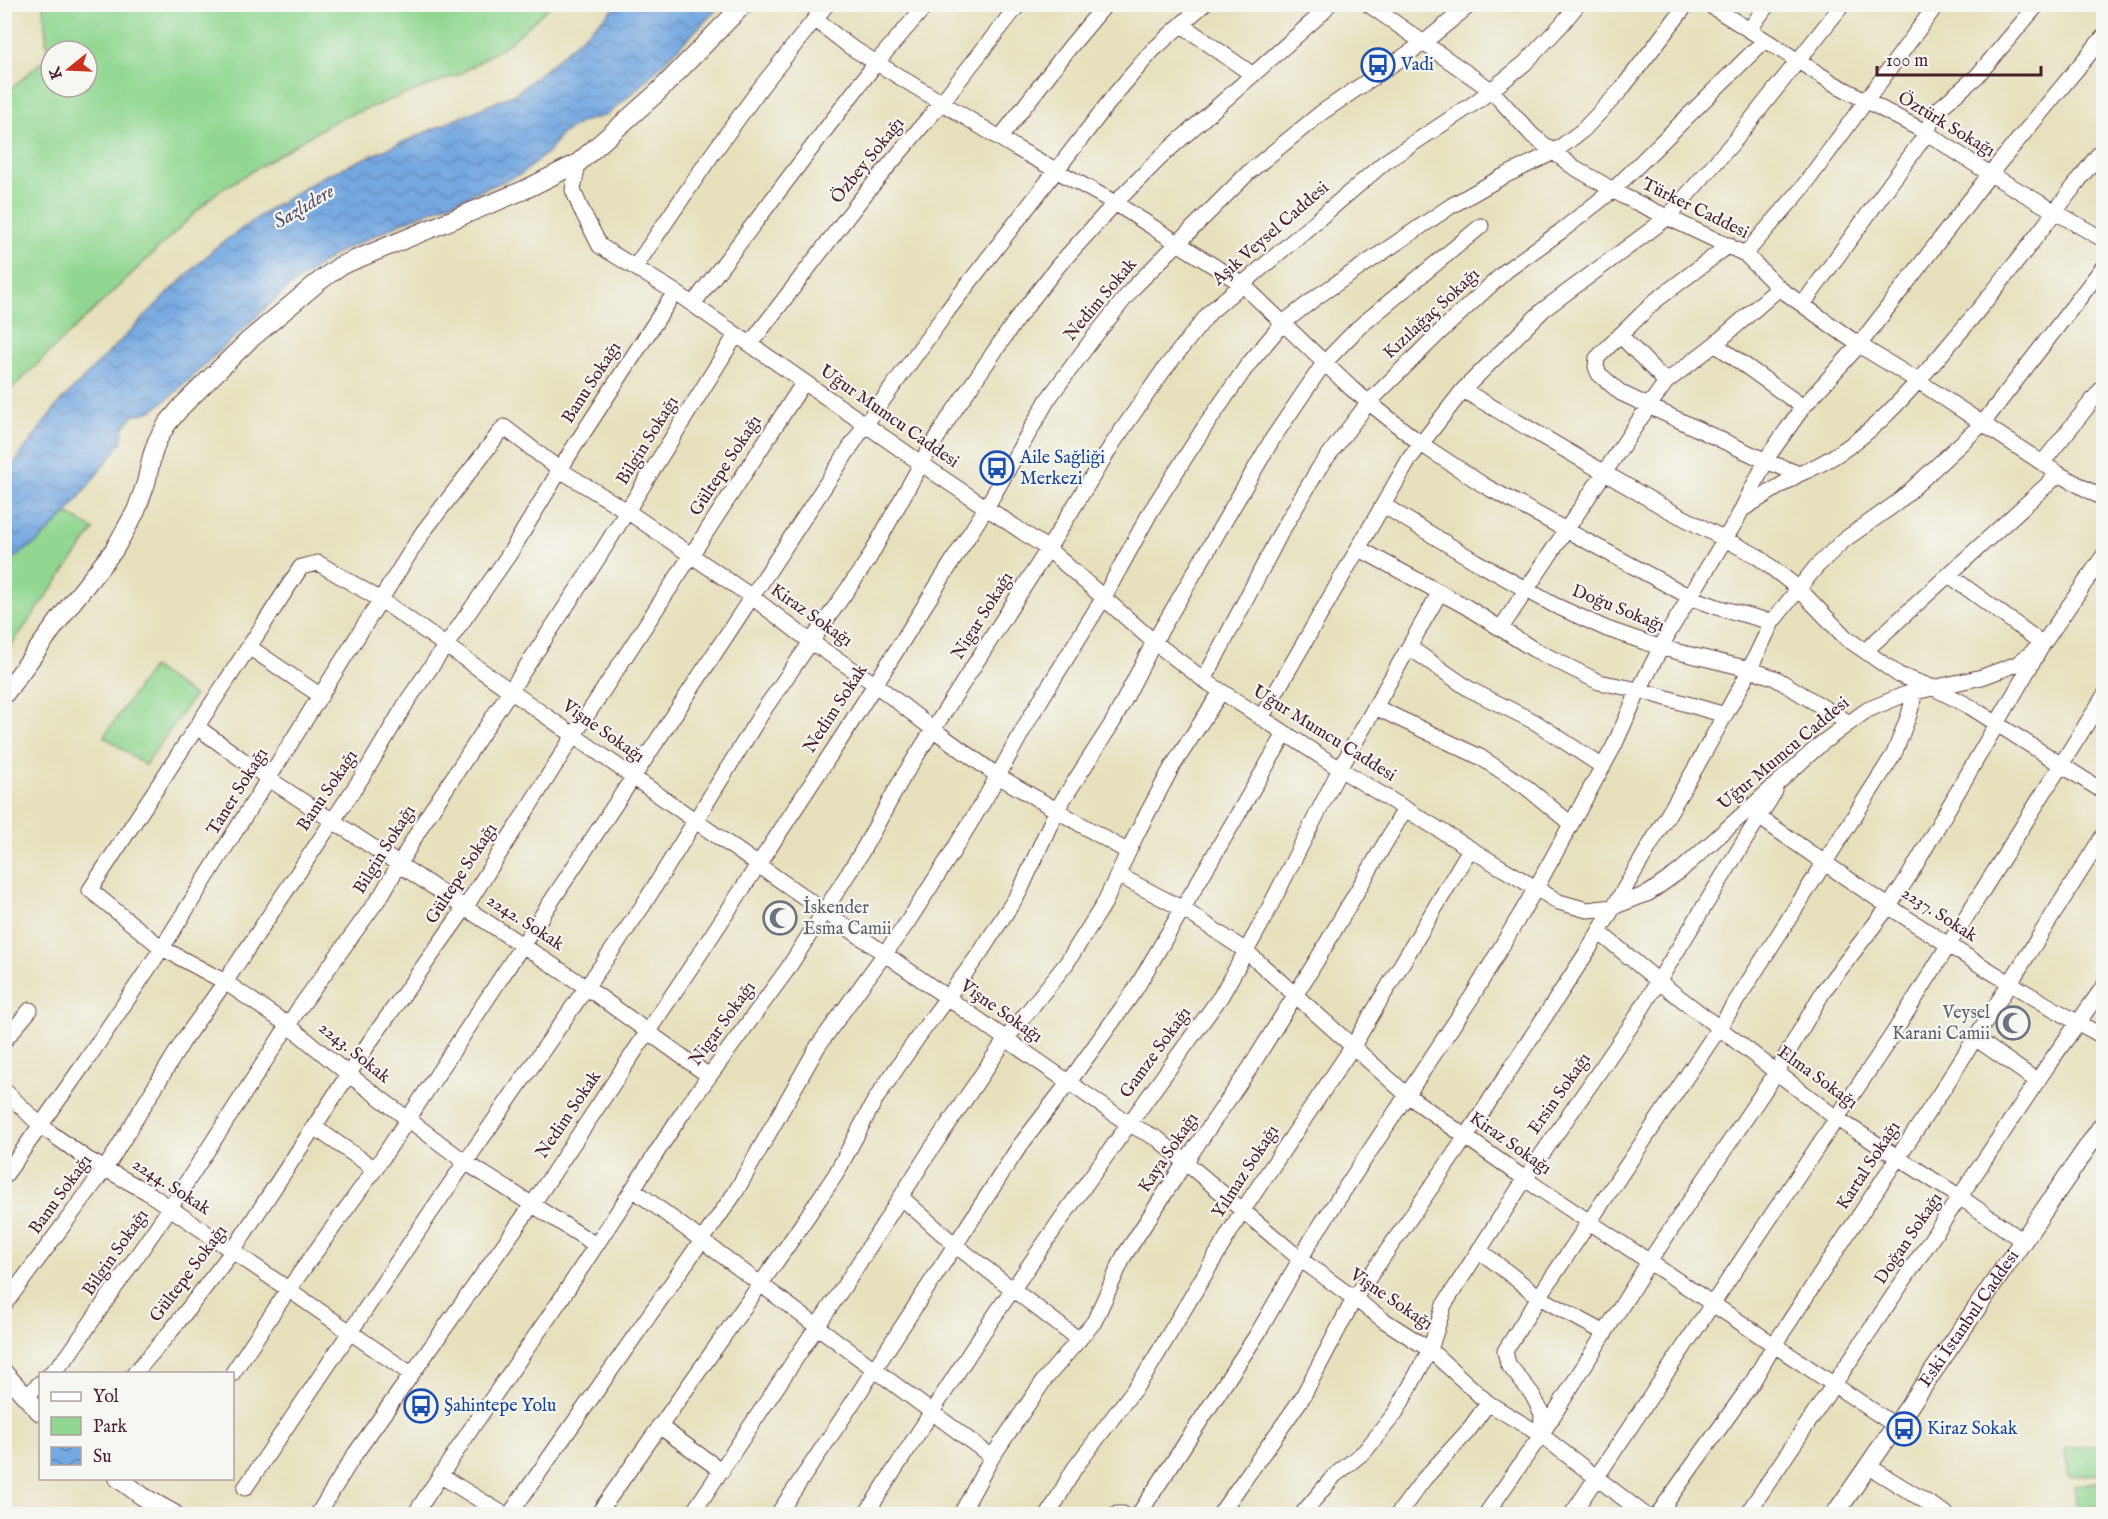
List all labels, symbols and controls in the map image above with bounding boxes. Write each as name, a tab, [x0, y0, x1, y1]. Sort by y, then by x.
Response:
north arrow	[39, 39, 99, 99]
scale bar	[1877, 39, 2040, 77]
bus stop icon: Vadi	[1360, 47, 1396, 83]
text: 100 m	[1886, 50, 1928, 73]
place label: Vadi	[1400, 54, 1434, 77]
text: K	[45, 63, 68, 82]
street label: Öztürk Sokağı	[1893, 86, 2000, 163]
street label: Özbey Sokağı	[825, 112, 910, 209]
street label: Türker Caddesi	[1638, 173, 1752, 245]
street label: Aşık Veysel Caddesi	[1207, 177, 1334, 292]
water label: Sazlıdere	[269, 179, 339, 235]
street label: Nedim Sokak	[1060, 253, 1143, 346]
street label: Kızılağaç Sokağı	[1379, 263, 1485, 365]
street label: Banu Sokağı	[557, 337, 627, 428]
street label: Uğur Mumcu Caddesi	[815, 360, 963, 474]
street label: Bilgin Sokağı	[612, 392, 685, 490]
street label: Gültepe Sokağı	[685, 411, 767, 521]
place label: Aile Sağliği Merkezi	[1019, 447, 1105, 491]
bus stop icon: Aile Sağliği Merkezi	[979, 450, 1015, 486]
street label: Nigar Sokağı	[947, 568, 1019, 664]
street label: Kiraz Sokağı	[765, 579, 857, 653]
street label: Doğu Sokağı	[1568, 580, 1668, 638]
street label: Nedim Sokak	[799, 660, 873, 758]
street label: Uğur Mumcu Caddesi	[1248, 681, 1400, 788]
street label: Uğur Mumcu Caddesi	[1713, 692, 1855, 816]
street label: Vişne Sokağı	[556, 695, 649, 769]
street label: Taner Sokağı	[202, 744, 274, 840]
street label: Banu Sokağı	[292, 746, 364, 836]
street label: Bilgin Sokağı	[349, 801, 422, 899]
street label: Gültepe Sokağı	[421, 819, 503, 929]
street label: 2237. Sokak	[1897, 882, 1982, 948]
street label: 2242. Sokak	[482, 889, 568, 957]
place label: İskender Esma Camii	[803, 896, 892, 941]
mosque icon: İskender Esma Camii	[762, 900, 798, 936]
street label: Vişne Sokağı	[954, 975, 1047, 1049]
street label: Nigar Sokağı	[685, 977, 762, 1071]
place label: Veysel Karani Camii	[1892, 1002, 1990, 1046]
street label: Gamze Sokağı	[1115, 1003, 1197, 1103]
mosque icon: Veysel Karani Camii	[1995, 1005, 2031, 1041]
street label: 2243. Sokak	[313, 1017, 395, 1089]
street label: Elma Sokağı	[1772, 1041, 1862, 1115]
street label: Ersin Sokağı	[1523, 1049, 1597, 1139]
street label: Nedim Sokak	[531, 1066, 607, 1164]
street label: Kiraz Sokağı	[1464, 1107, 1556, 1181]
street label: Kaya Sokağı	[1134, 1108, 1204, 1198]
street label: Kartal Sokağı	[1832, 1117, 1906, 1215]
street label: Yılmaz Sokağı	[1207, 1121, 1285, 1223]
street label: Banu Sokağı	[24, 1150, 98, 1239]
street label: 2244. Sokak	[128, 1153, 215, 1221]
street label: Doğan Sokağı	[1870, 1188, 1948, 1289]
street label: Bilgin Sokağı	[78, 1205, 154, 1301]
street label: Gültepe Sokağı	[145, 1221, 233, 1327]
street label: Eski İstanbul Caddesi	[1914, 1245, 2025, 1392]
street label: Vişne Sokağı	[1344, 1263, 1437, 1336]
legend	[39, 1372, 234, 1480]
text: Yol	[93, 1386, 119, 1409]
bus stop icon: Şahintepe Yolu	[403, 1388, 439, 1424]
place label: Şahintepe Yolu	[444, 1395, 556, 1418]
bus stop icon: Kiraz Sokak	[1886, 1411, 1922, 1447]
text: Park	[93, 1416, 128, 1439]
place label: Kiraz Sokak	[1927, 1418, 2018, 1441]
text: Su	[93, 1446, 112, 1469]

